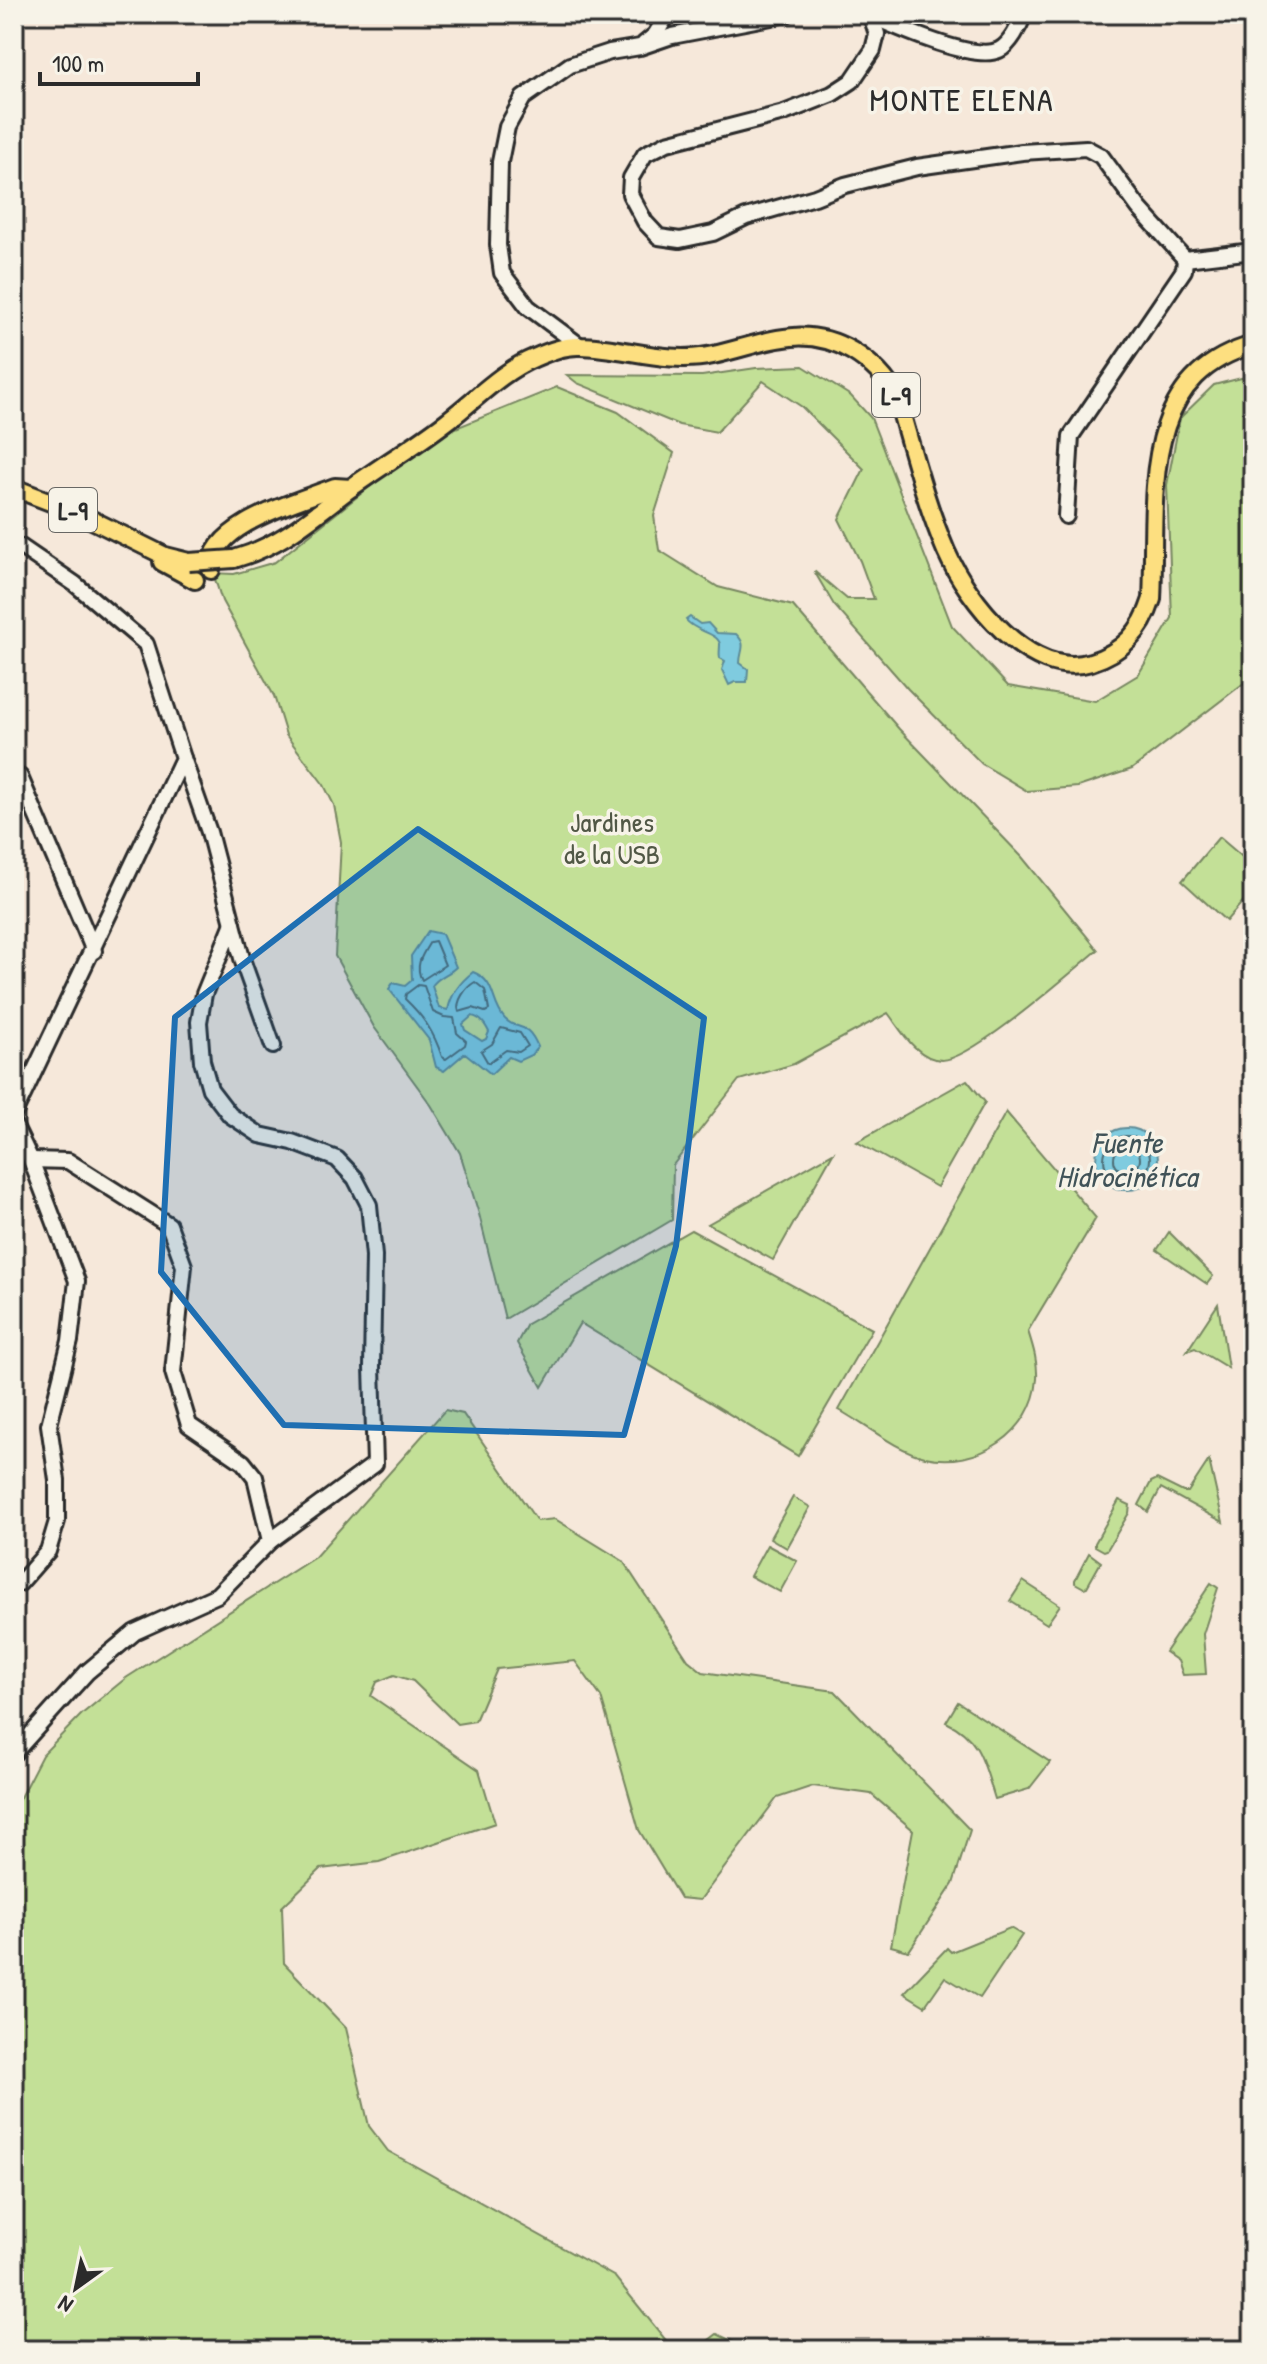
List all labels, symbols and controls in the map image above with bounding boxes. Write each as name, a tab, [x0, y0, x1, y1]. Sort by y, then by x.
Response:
scale bar	[40, 36, 198, 86]
text: 100 m	[52, 47, 104, 79]
district label: MONTE ELENA	[869, 78, 1055, 121]
road number: L-9	[872, 373, 920, 417]
road number: L-9	[49, 488, 97, 532]
park label: Jardines de la USB	[564, 803, 660, 873]
water label: Fuente Hidrocinética	[1057, 1122, 1200, 1196]
north arrow	[36, 2248, 116, 2328]
text: N	[52, 2289, 78, 2321]

